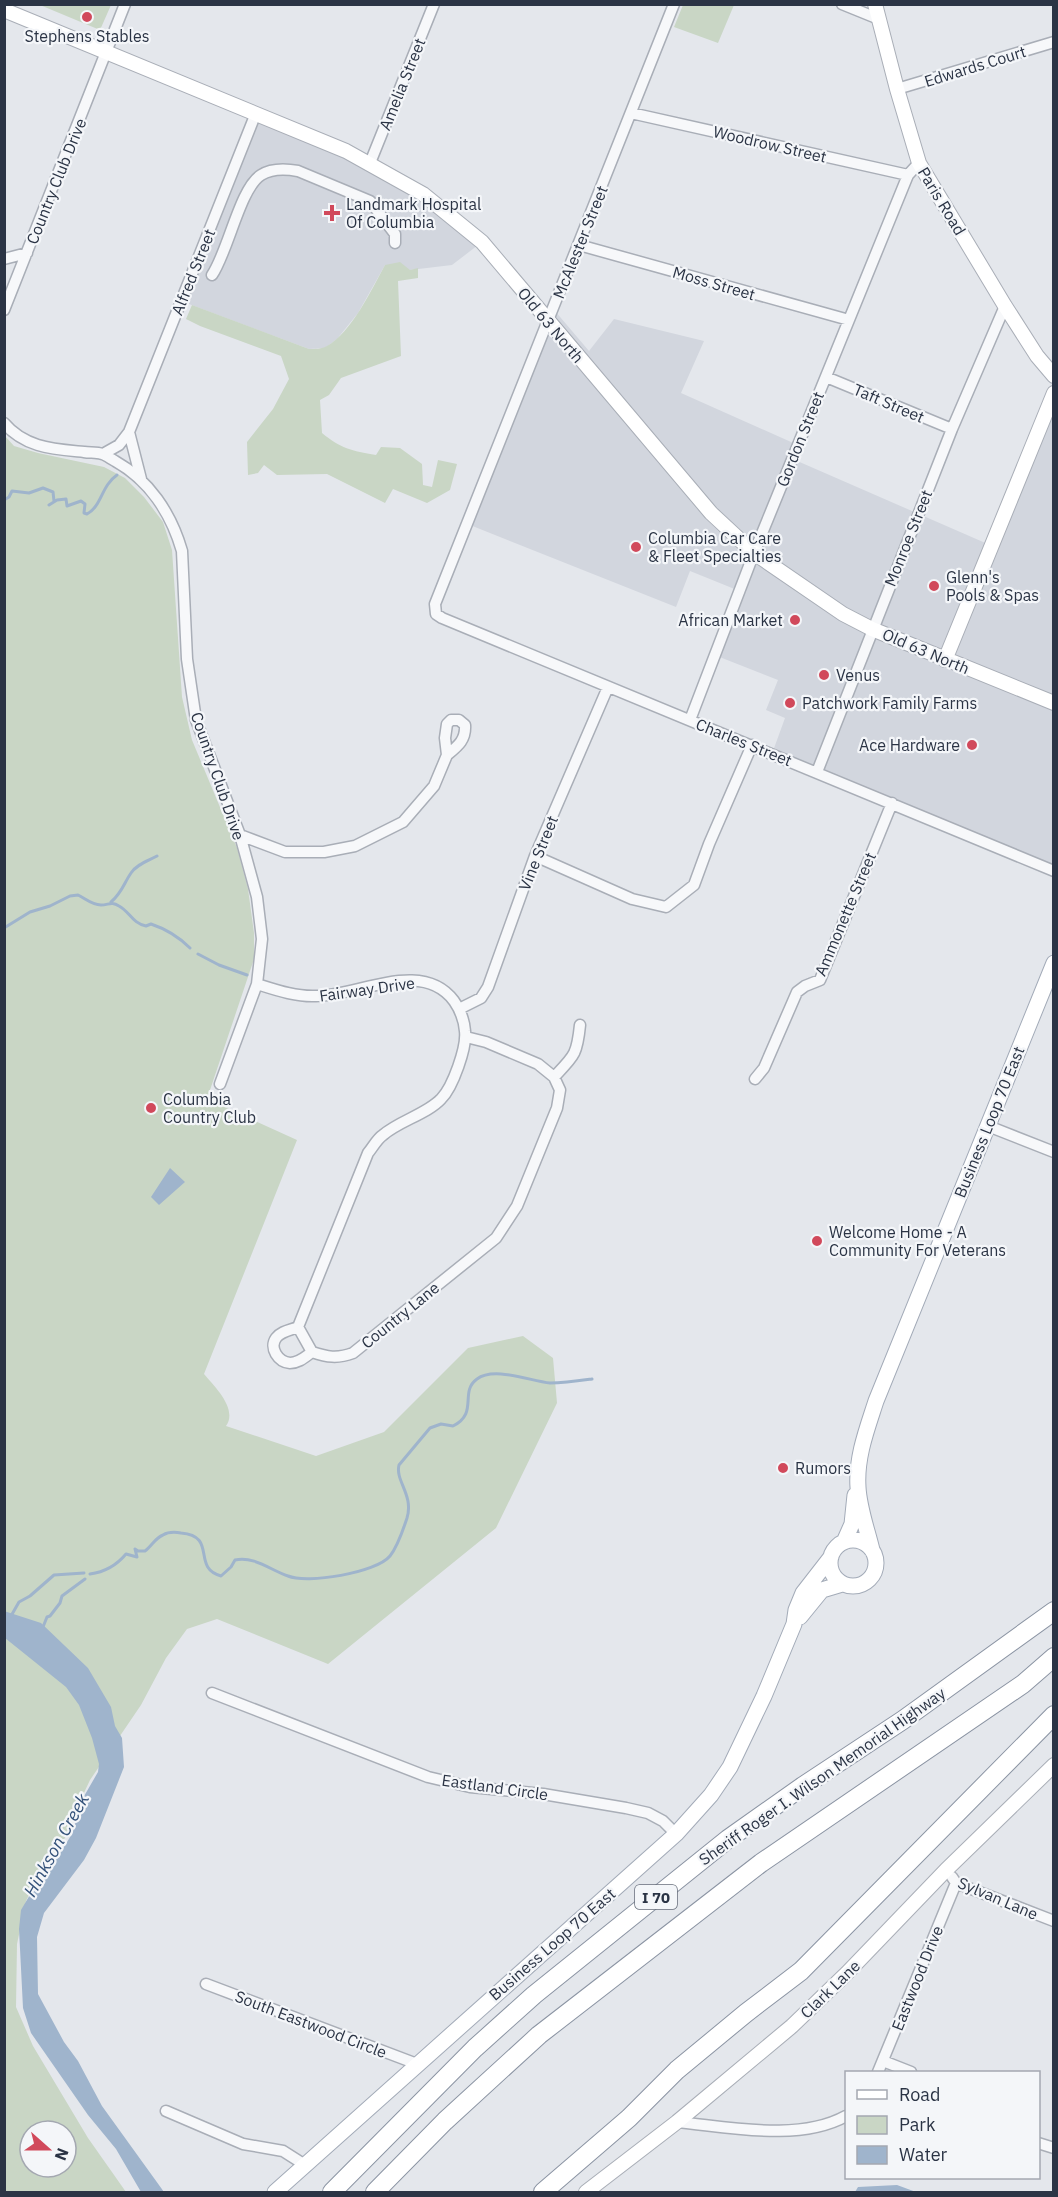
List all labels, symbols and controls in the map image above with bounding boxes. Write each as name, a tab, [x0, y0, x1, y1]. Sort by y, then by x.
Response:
marker: Stephens Stables	[80, 10, 94, 24]
place label: Stephens Stables	[24, 26, 150, 46]
street label: Amelia Street	[374, 35, 430, 133]
street label: Edwards Court	[922, 41, 1028, 91]
street label: Country Club Drive	[22, 115, 90, 247]
street label: Woodrow Street	[711, 121, 829, 167]
street label: Paris Road	[914, 163, 970, 239]
street label: McAlester Street	[548, 183, 612, 301]
place label: Landmark Hospital Of Columbia	[346, 194, 481, 232]
marker: Landmark Hospital Of Columbia	[323, 204, 341, 222]
street label: Alfred Street	[167, 226, 219, 318]
street label: Moss Street	[670, 262, 758, 304]
street label: Old 63 North	[514, 283, 588, 367]
street label: Taft Street	[851, 379, 927, 427]
street label: Gordon Street	[772, 388, 828, 490]
street label: Monroe Street	[880, 487, 936, 589]
place label: Columbia Car Care & Fleet Specialties	[648, 528, 782, 566]
marker: Columbia Car Care & Fleet Specialties	[629, 540, 643, 554]
place label: Glenn's Pools & Spas	[946, 567, 1039, 605]
marker: Glenn's Pools & Spas	[927, 579, 941, 593]
place label: African Market	[678, 610, 783, 630]
marker: African Market	[788, 613, 802, 627]
street label: Old 63 North	[879, 624, 973, 678]
place label: Venus	[836, 665, 880, 685]
marker: Venus	[817, 668, 831, 682]
place label: Patchwork Family Farms	[802, 693, 977, 713]
marker: Patchwork Family Farms	[783, 696, 797, 710]
street label: Country Club Drive	[187, 709, 249, 843]
street label: Charles Street	[693, 714, 795, 770]
place label: Ace Hardware	[859, 735, 960, 755]
marker: Ace Hardware	[965, 738, 979, 752]
street label: Vine Street	[514, 812, 562, 894]
street label: Ammonette Street	[810, 849, 880, 979]
street label: Fairway Drive	[318, 972, 416, 1006]
street label: Business Loop 70 East	[949, 1043, 1029, 1201]
place label: Columbia Country Club	[163, 1089, 256, 1127]
marker: Columbia Country Club	[144, 1101, 158, 1115]
place label: Welcome Home - A Community For Veterans	[829, 1222, 1006, 1260]
marker: Welcome Home - A Community For Veterans	[810, 1234, 824, 1248]
street label: Country Lane	[357, 1277, 443, 1353]
place label: Rumors	[795, 1458, 851, 1478]
marker: Rumors	[776, 1461, 790, 1475]
street label: Sheriff Roger I. Wilson Memorial Highway	[695, 1683, 949, 1869]
street label: Eastland Circle	[441, 1770, 550, 1804]
water label: Hinkson Creek	[18, 1789, 94, 1901]
street label: Sylvan Lane	[955, 1872, 1041, 1924]
street label: Business Loop 70 East	[485, 1883, 619, 2005]
road number: I 70	[635, 1885, 677, 1909]
street label: Eastwood Drive	[887, 1922, 947, 2033]
street label: Clark Lane	[796, 1955, 864, 2022]
street label: South Eastwood Circle	[232, 1986, 390, 2062]
legend	[845, 2071, 1040, 2179]
text: Road	[899, 2083, 940, 2106]
text: Park	[899, 2113, 936, 2136]
north arrow	[18, 2119, 78, 2179]
text: Water	[899, 2143, 948, 2166]
text: N	[51, 2145, 73, 2163]

